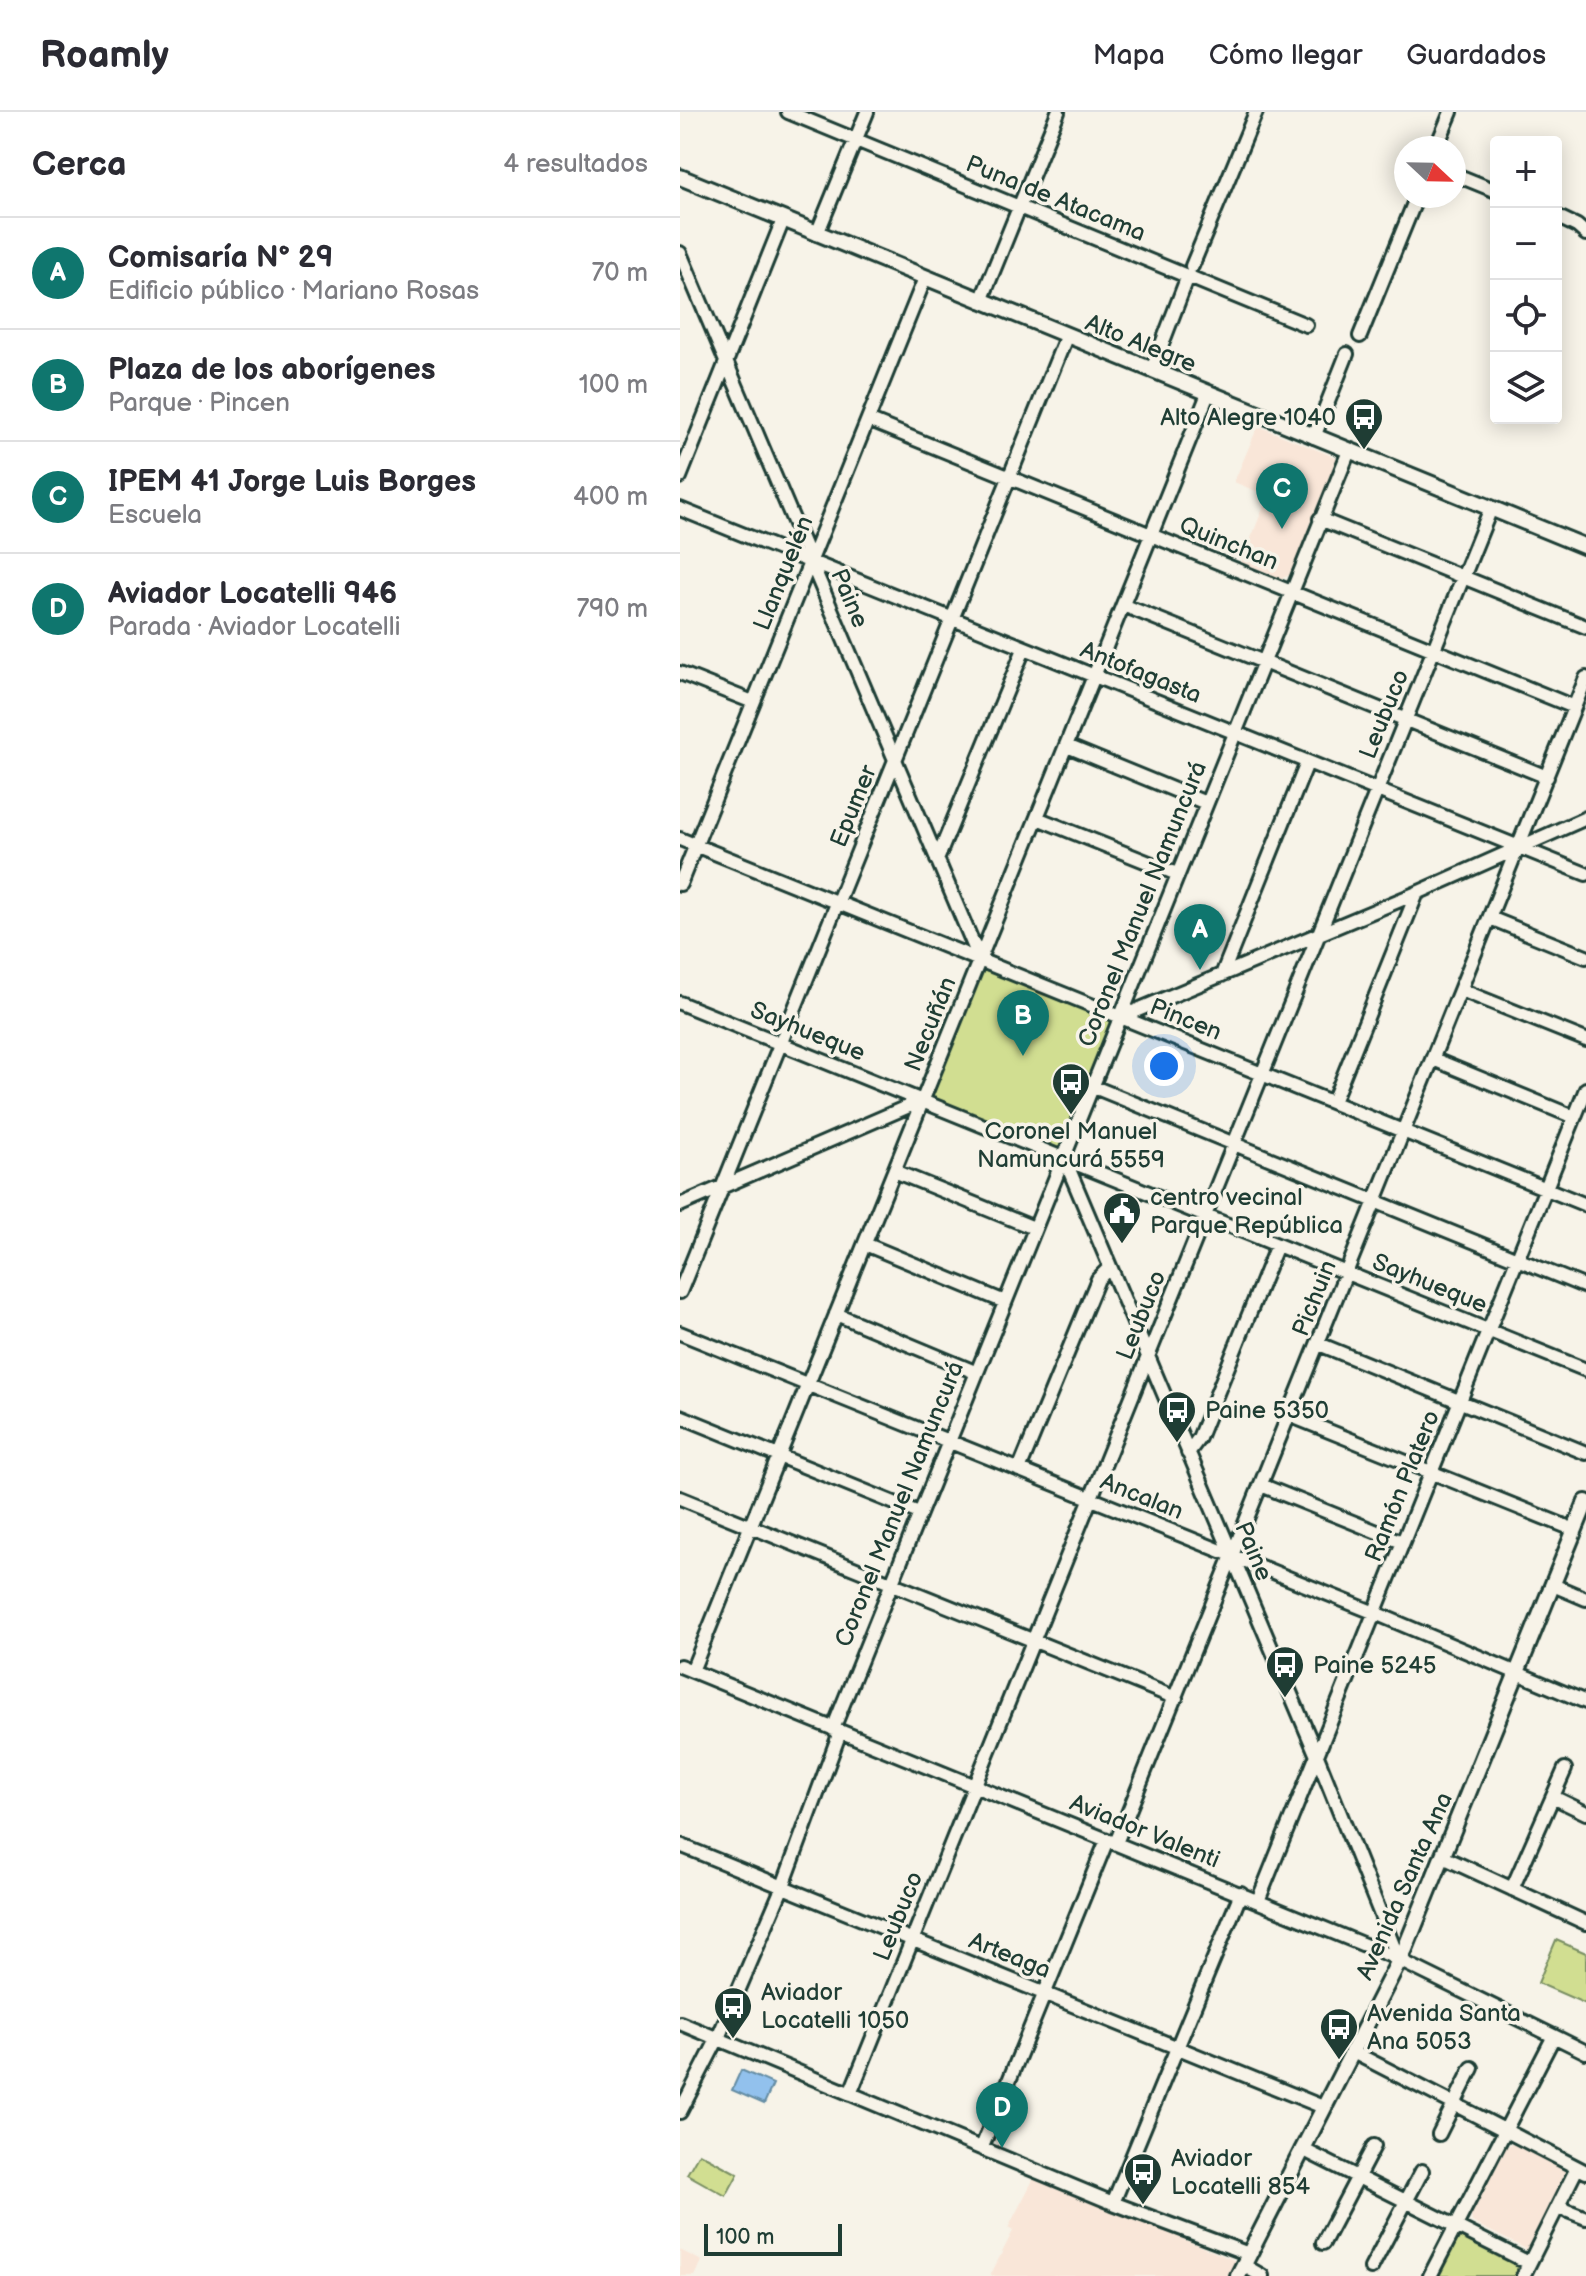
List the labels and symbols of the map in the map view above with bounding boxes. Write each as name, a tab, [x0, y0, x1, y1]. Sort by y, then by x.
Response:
north arrow	[1394, 136, 1466, 208]
street label: Puna de Atacama	[962, 149, 1150, 248]
street label: Alto Alegre	[1081, 308, 1201, 379]
bus stop icon: Alto Alegre 1040	[1343, 396, 1385, 451]
place label: Alto Alegre 1040	[1160, 403, 1336, 432]
pin: C	[1256, 463, 1308, 529]
street label: Quinchan	[1175, 510, 1283, 576]
street label: Llanquelén	[747, 512, 820, 635]
street label: Paine	[824, 564, 875, 632]
street label: Antofagasta	[1076, 635, 1206, 710]
street label: Leubuco	[1353, 665, 1415, 763]
street label: Coronel Manuel Namuncurá	[1072, 757, 1213, 1051]
street label: Epumer	[824, 761, 883, 851]
pin: A	[1174, 904, 1226, 970]
street label: Necuñán	[898, 973, 962, 1076]
pin: B	[997, 990, 1049, 1056]
street label: Pincen	[1146, 992, 1226, 1047]
street label: Sayhueque	[746, 995, 869, 1068]
your location	[1144, 1046, 1184, 1086]
bus stop icon: Coronel Manuel Namuncurá 5559	[1050, 1061, 1092, 1116]
place label: Coronel Manuel Namuncurá 5559	[977, 1117, 1165, 1174]
place label: centro vecinal Parque República	[1150, 1183, 1343, 1240]
public building icon: centro vecinal Parque República	[1101, 1190, 1143, 1245]
street label: Sayhueque	[1368, 1247, 1491, 1320]
street label: Pichuin	[1286, 1256, 1343, 1340]
street label: Leubuco	[1110, 1266, 1172, 1364]
street label: Coronel Manuel Namuncurá	[829, 1357, 970, 1651]
bus stop icon: Paine 5350	[1156, 1389, 1198, 1444]
place label: Paine 5350	[1205, 1396, 1329, 1425]
street label: Ramón Platero	[1359, 1406, 1446, 1566]
street label: Ancalan	[1096, 1467, 1188, 1526]
street label: Paine	[1228, 1517, 1279, 1585]
bus stop icon: Paine 5245	[1264, 1644, 1306, 1699]
place label: Paine 5245	[1313, 1651, 1437, 1680]
street label: Aviador Valenti	[1066, 1788, 1224, 1875]
street label: Avenida Santa Ana	[1350, 1788, 1459, 1984]
street label: Leubuco	[867, 1867, 929, 1965]
street label: Arteaga	[965, 1926, 1055, 1985]
place label: Aviador Locatelli 1050	[761, 1978, 909, 2035]
bus stop icon: Aviador Locatelli 1050	[712, 1985, 754, 2040]
place label: Avenida Santa Ana 5053	[1367, 1999, 1521, 2056]
bus stop icon: Avenida Santa Ana 5053	[1318, 2006, 1360, 2061]
pin: D	[976, 2082, 1028, 2148]
place label: Aviador Locatelli 854	[1171, 2144, 1310, 2201]
bus stop icon: Aviador Locatelli 854	[1122, 2151, 1164, 2206]
scale bar	[704, 2220, 842, 2256]

